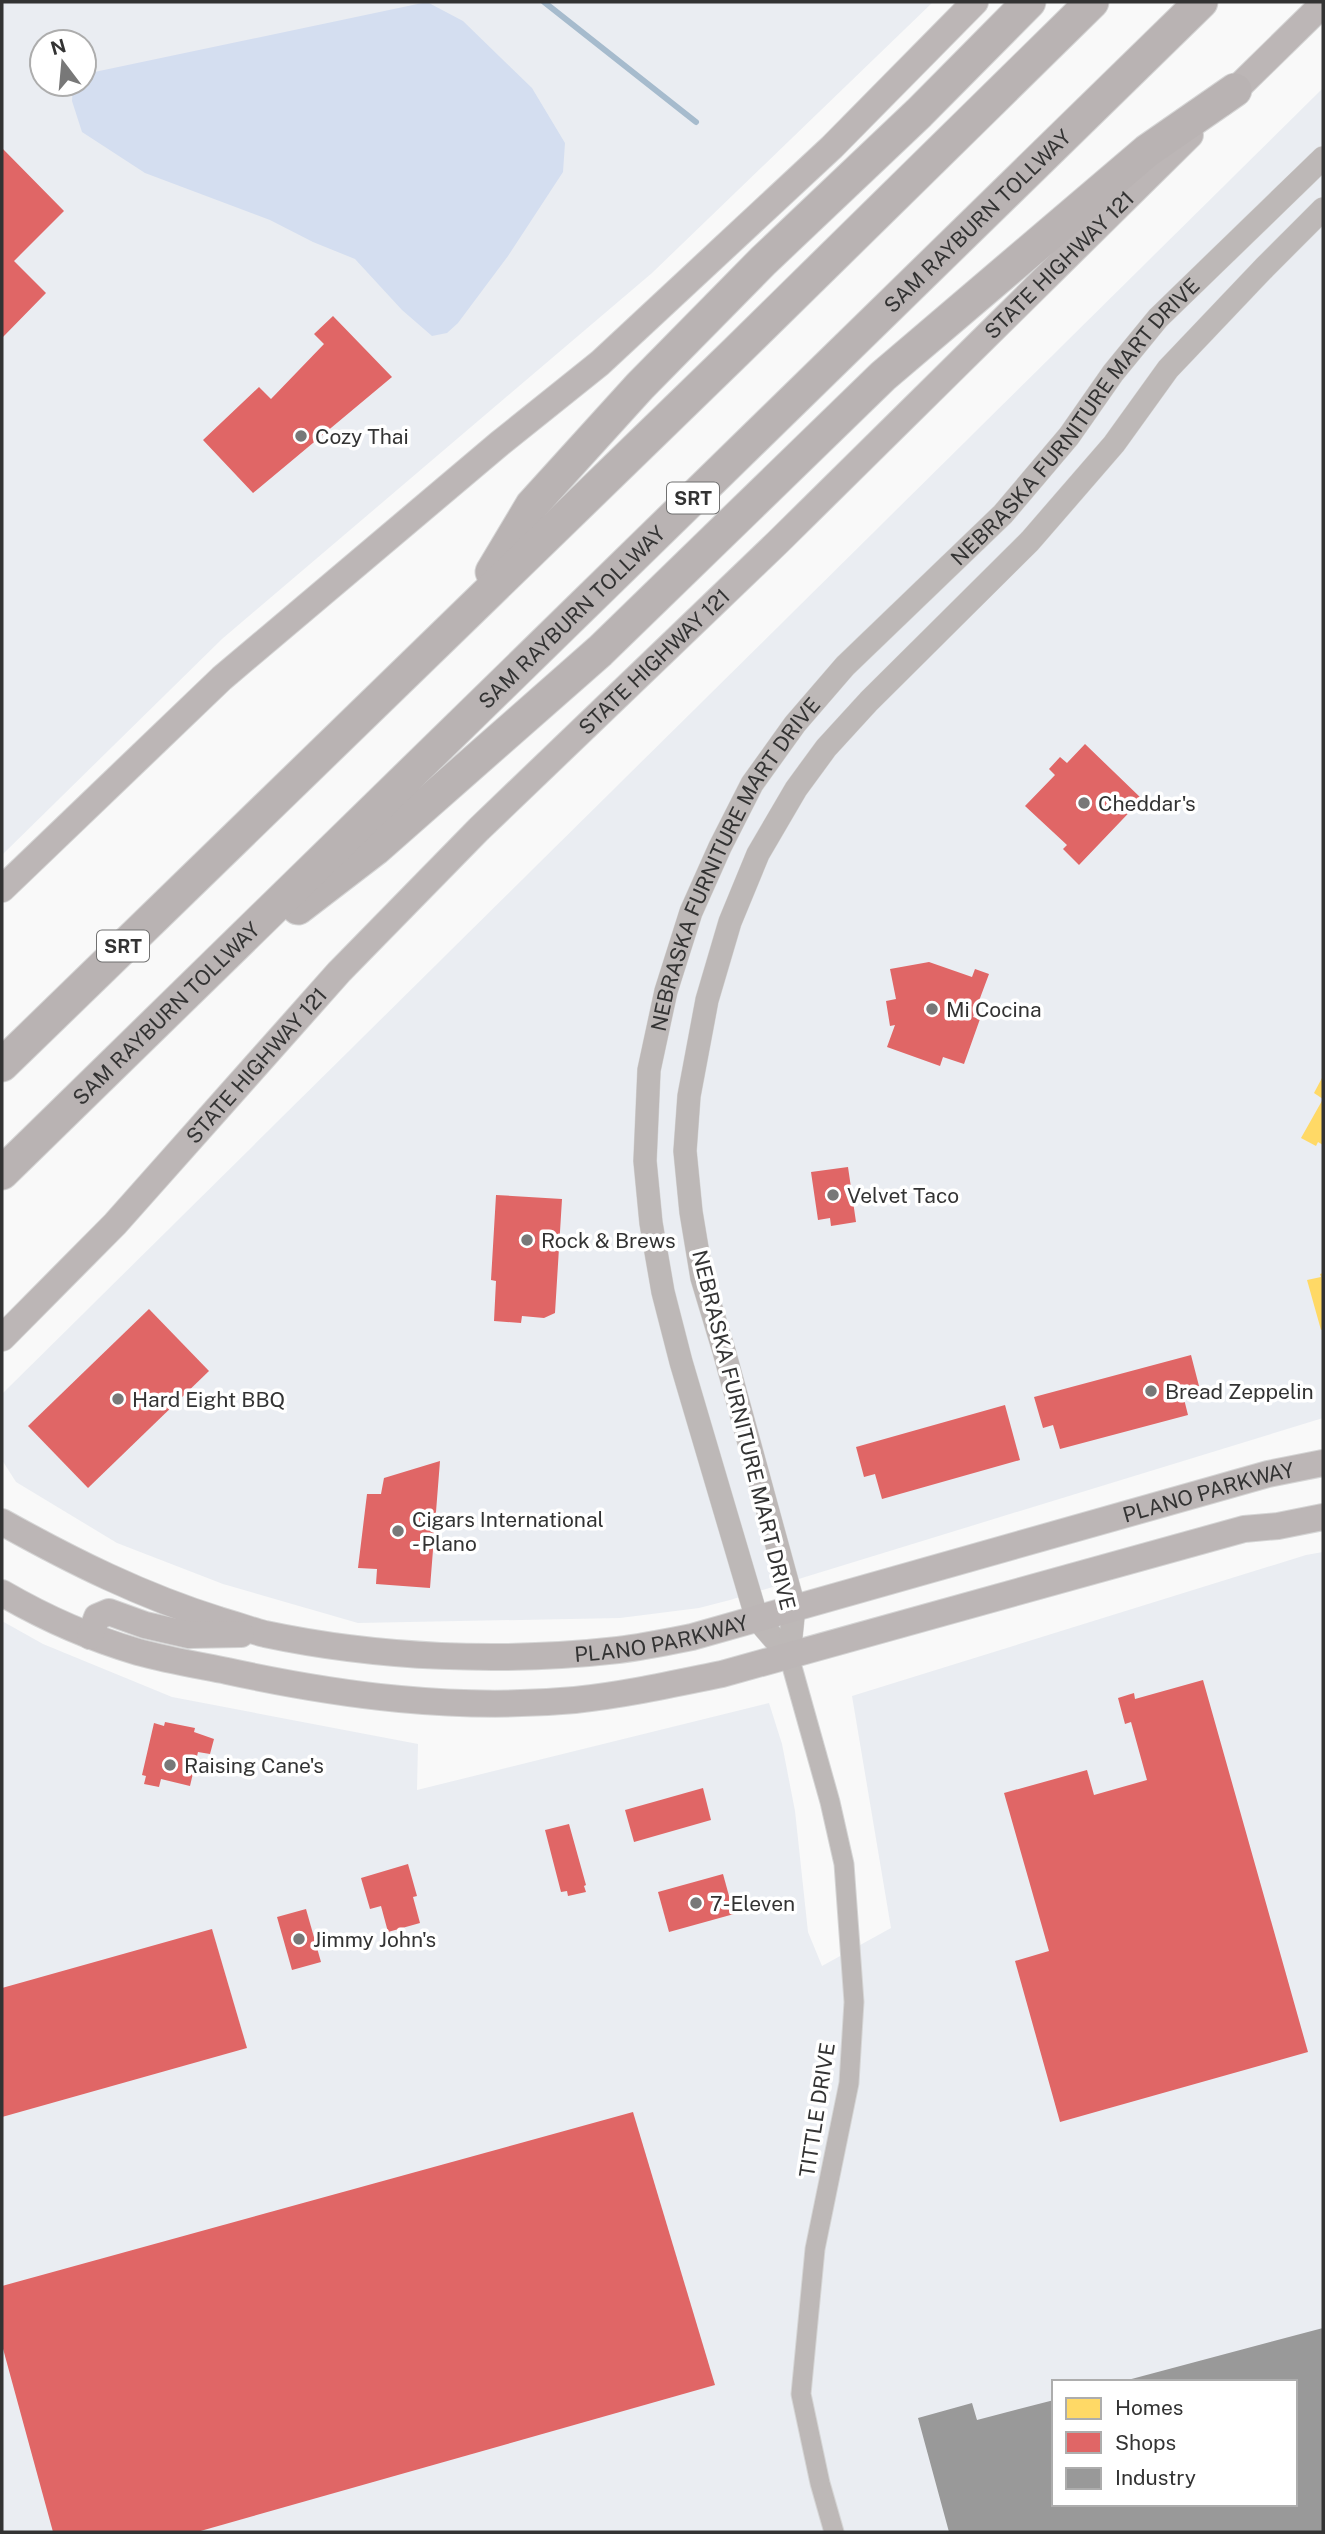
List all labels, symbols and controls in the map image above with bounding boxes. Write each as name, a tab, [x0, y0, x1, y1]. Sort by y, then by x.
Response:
north arrow	[28, 28, 98, 98]
text: N	[48, 34, 68, 59]
street label: SAM RAYBURN TOLLWAY	[879, 124, 1076, 317]
street label: STATE HIGHWAY 121	[979, 185, 1139, 344]
street label: NEBRASKA FURNITURE MART DRIVE	[945, 273, 1204, 570]
place label: Cozy Thai	[315, 424, 409, 449]
marker: Cozy Thai	[293, 428, 309, 444]
road number: SRT	[667, 482, 719, 513]
street label: SAM RAYBURN TOLLWAY	[473, 520, 670, 714]
street label: STATE HIGHWAY 121	[573, 583, 734, 739]
street label: NEBRASKA FURNITURE MART DRIVE	[645, 692, 825, 1033]
place label: Cheddar's	[1098, 791, 1196, 816]
marker: Cheddar's	[1076, 795, 1092, 811]
street label: SAM RAYBURN TOLLWAY	[67, 916, 265, 1110]
road number: SRT	[97, 930, 149, 962]
street label: STATE HIGHWAY 121	[180, 982, 332, 1148]
place label: Mi Cocina	[946, 997, 1042, 1022]
marker: Mi Cocina	[924, 1001, 940, 1017]
place label: Velvet Taco	[847, 1183, 959, 1208]
marker: Velvet Taco	[825, 1187, 841, 1203]
place label: Rock & Brews	[541, 1228, 676, 1253]
marker: Rock & Brews	[519, 1232, 535, 1248]
street label: NEBRASKA FURNITURE MART DRIVE	[687, 1247, 801, 1613]
place label: Bread Zeppelin	[1165, 1379, 1314, 1404]
marker: Bread Zeppelin	[1143, 1383, 1159, 1399]
place label: Hard Eight BBQ	[132, 1387, 285, 1412]
marker: Hard Eight BBQ	[110, 1391, 126, 1407]
street label: PLANO PARKWAY	[1120, 1457, 1296, 1527]
place label: Cigars International - Plano	[412, 1507, 604, 1556]
marker: Cigars International - Plano	[390, 1523, 406, 1539]
street label: PLANO PARKWAY	[573, 1609, 751, 1667]
place label: Raising Cane's	[184, 1753, 324, 1778]
marker: Raising Cane's	[162, 1757, 178, 1773]
place label: 7-Eleven	[710, 1891, 795, 1916]
marker: 7-Eleven	[688, 1895, 704, 1911]
place label: Jimmy John's	[313, 1927, 436, 1952]
marker: Jimmy John's	[291, 1931, 307, 1947]
street label: TITTLE DRIVE	[794, 2041, 840, 2179]
legend	[1052, 2380, 1297, 2506]
text: Homes	[1115, 2395, 1183, 2420]
text: Shops	[1115, 2430, 1176, 2455]
text: Industry	[1115, 2465, 1196, 2490]

